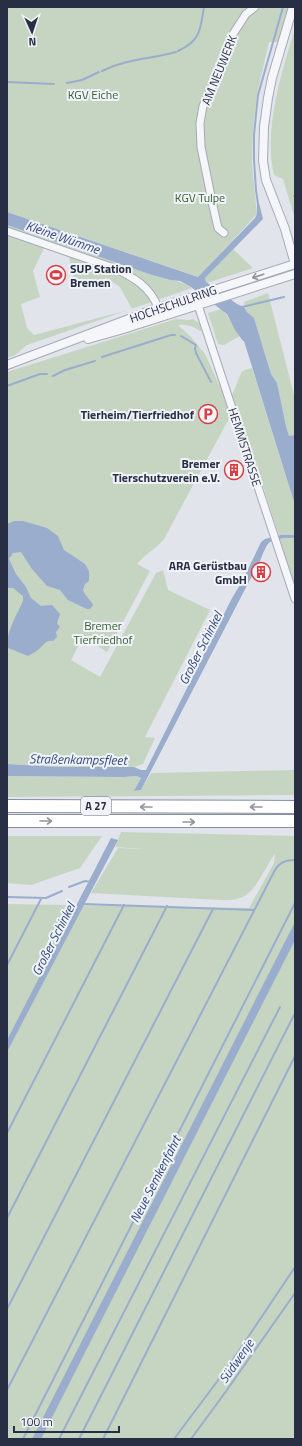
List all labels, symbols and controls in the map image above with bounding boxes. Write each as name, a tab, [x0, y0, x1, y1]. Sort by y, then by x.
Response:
north arrow	[12, 12, 52, 52]
street label: AM NEUWERK	[196, 32, 242, 108]
text: N	[28, 34, 37, 50]
park label: KGV Eiche	[68, 85, 118, 104]
park label: KGV Tulpe	[175, 188, 225, 207]
water label: Kleine Wümme	[23, 215, 104, 259]
place label: SUP Station Bremen	[70, 259, 132, 292]
sports icon: SUP Station Bremen	[45, 264, 67, 286]
one-way arrow	[251, 273, 264, 280]
street label: HOCHSCHULRING	[127, 280, 219, 328]
parking icon: Tierheim/Tierfriedhof	[197, 403, 219, 425]
place label: Tierheim/Tierfriedhof	[81, 405, 195, 424]
street label: HEMMSTRASSE	[223, 405, 267, 489]
place label: Bremer Tierschutzverein e.V.	[112, 454, 221, 487]
building icon: Bremer Tierschutzverein e.V.	[223, 459, 245, 481]
place label: ARA Gerüstbau GmbH	[169, 556, 247, 589]
building icon: ARA Gerüstbau GmbH	[250, 561, 272, 583]
water label: Großer Schinkel	[173, 606, 228, 688]
park label: Bremer Tierfriedhof	[73, 616, 133, 649]
water label: Straßenkampsfleet	[29, 748, 129, 770]
road number: A 27	[81, 797, 111, 815]
one-way arrow	[140, 803, 153, 811]
one-way arrow	[250, 803, 263, 811]
one-way arrow	[39, 817, 52, 825]
one-way arrow	[182, 818, 195, 826]
water label: Großer Schinkel	[26, 897, 81, 979]
water label: Neue Semkenfahrt	[124, 1130, 186, 1226]
water label: Südwenje	[213, 1334, 259, 1387]
scale bar	[14, 1408, 119, 1434]
text: 100 m	[20, 1412, 53, 1431]

